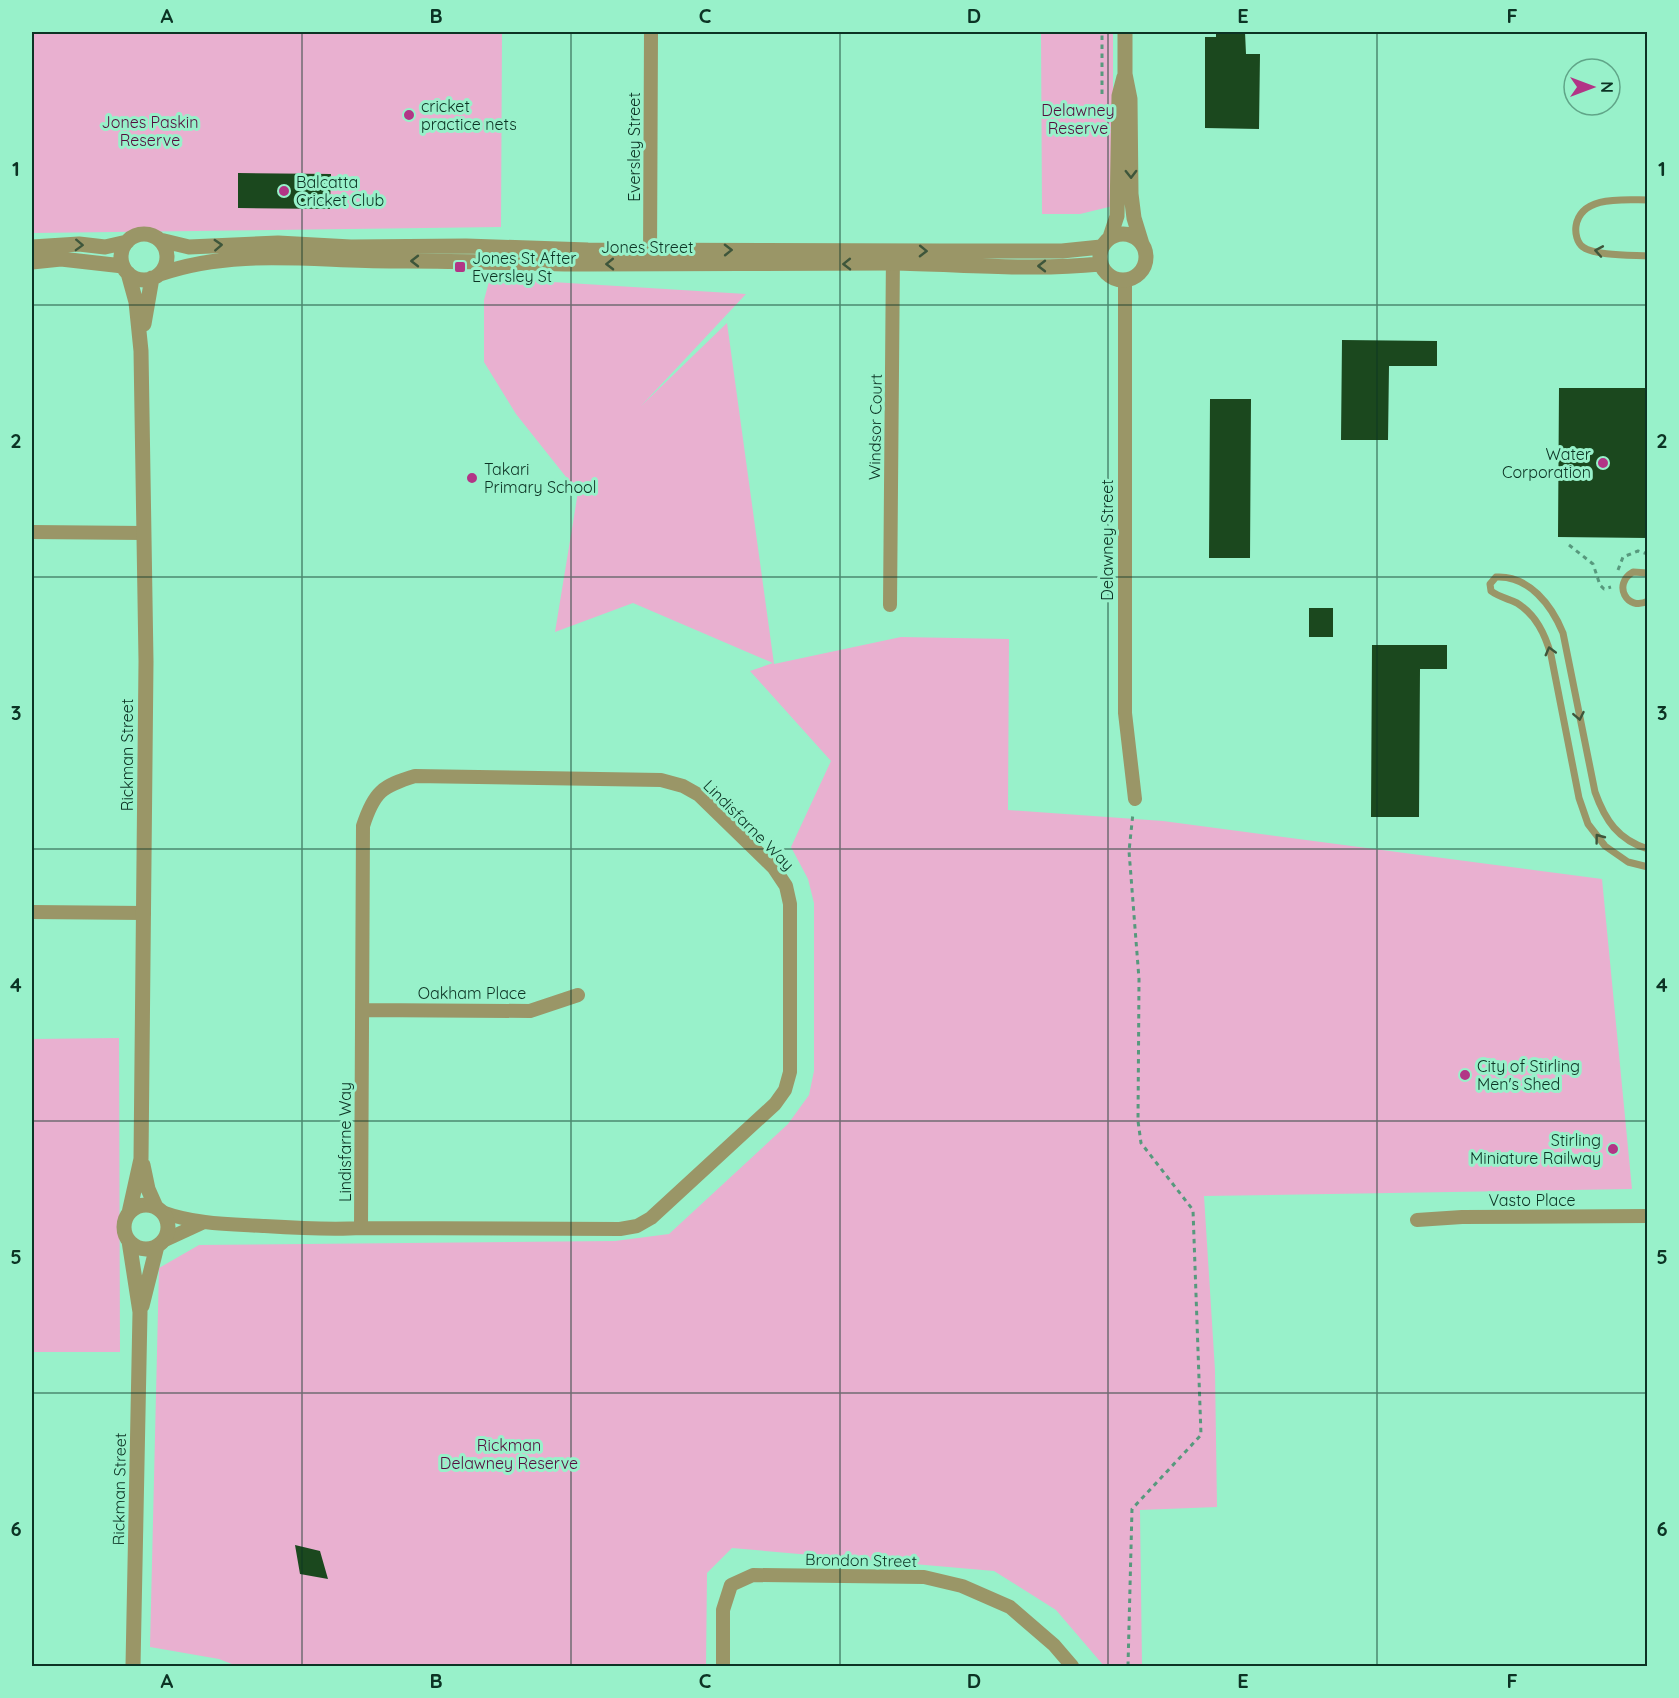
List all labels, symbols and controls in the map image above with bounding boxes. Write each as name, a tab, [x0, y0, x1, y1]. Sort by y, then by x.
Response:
text: A	[161, 3, 174, 28]
text: B	[429, 3, 443, 28]
text: C	[699, 3, 712, 28]
text: D	[967, 3, 981, 28]
text: E	[1237, 3, 1249, 28]
text: F	[1506, 3, 1518, 28]
north arrow	[1562, 57, 1622, 117]
text: N	[1597, 81, 1617, 93]
street label: Eversley Street	[624, 92, 644, 202]
place label: cricket practice nets	[421, 96, 517, 134]
park label: Delawney Reserve	[1041, 100, 1115, 138]
marker: cricket practice nets	[402, 108, 416, 122]
park label: Jones Paskin Reserve	[102, 112, 198, 150]
text: 1	[12, 156, 20, 181]
text: 1	[1658, 156, 1666, 181]
one-way arrow	[1125, 169, 1137, 178]
place label: Balcatta Cricket Club	[296, 172, 384, 210]
marker: Balcatta Cricket Club	[277, 184, 291, 198]
street label: Jones Street	[601, 237, 693, 257]
one-way arrow	[75, 239, 84, 251]
one-way arrow	[214, 239, 223, 252]
one-way arrow	[723, 244, 732, 256]
one-way arrow	[918, 245, 927, 257]
one-way arrow	[1594, 245, 1604, 258]
place label: Jones St After Eversley St	[472, 248, 576, 286]
one-way arrow	[410, 255, 419, 267]
one-way arrow	[842, 257, 851, 270]
one-way arrow	[605, 258, 614, 270]
marker: Jones St After Eversley St	[453, 260, 467, 274]
one-way arrow	[1037, 260, 1046, 272]
street label: Windsor Court	[864, 374, 886, 480]
text: 2	[10, 428, 22, 453]
text: 2	[1656, 428, 1668, 453]
place label: Water Corporation	[1502, 444, 1591, 482]
marker: Water Corporation	[1596, 456, 1610, 470]
place label: Takari Primary School	[484, 459, 596, 497]
marker: Takari Primary School	[465, 471, 479, 485]
street label: Delawney Street	[1097, 479, 1117, 601]
one-way arrow	[1545, 646, 1557, 657]
street label: Rickman Street	[117, 699, 137, 811]
text: 3	[11, 700, 21, 725]
text: 3	[1657, 700, 1667, 725]
one-way arrow	[1572, 710, 1585, 720]
street label: Lindisfarne Way	[699, 775, 799, 875]
one-way arrow	[1595, 834, 1606, 845]
text: 4	[10, 972, 22, 997]
text: 4	[1656, 972, 1668, 997]
street label: Oakham Place	[418, 983, 526, 1003]
place label: City of Stirling Men's Shed	[1477, 1056, 1580, 1094]
marker: City of Stirling Men's Shed	[1458, 1068, 1472, 1082]
street label: Lindisfarne Way	[335, 1082, 355, 1202]
place label: Stirling Miniature Railway	[1470, 1130, 1601, 1168]
marker: Stirling Miniature Railway	[1606, 1142, 1620, 1156]
street label: Vasto Place	[1488, 1190, 1576, 1210]
text: 5	[10, 1244, 22, 1269]
text: 5	[1656, 1244, 1668, 1269]
street label: Rickman Street	[108, 1433, 130, 1545]
park label: Rickman Delawney Reserve	[440, 1435, 578, 1473]
text: 6	[10, 1516, 22, 1541]
text: 6	[1656, 1516, 1668, 1541]
street label: Brondon Street	[805, 1549, 917, 1571]
text: A	[161, 1668, 174, 1693]
text: B	[429, 1668, 443, 1693]
text: C	[699, 1668, 712, 1693]
text: D	[967, 1668, 981, 1693]
text: E	[1237, 1668, 1249, 1693]
text: F	[1506, 1668, 1518, 1693]

